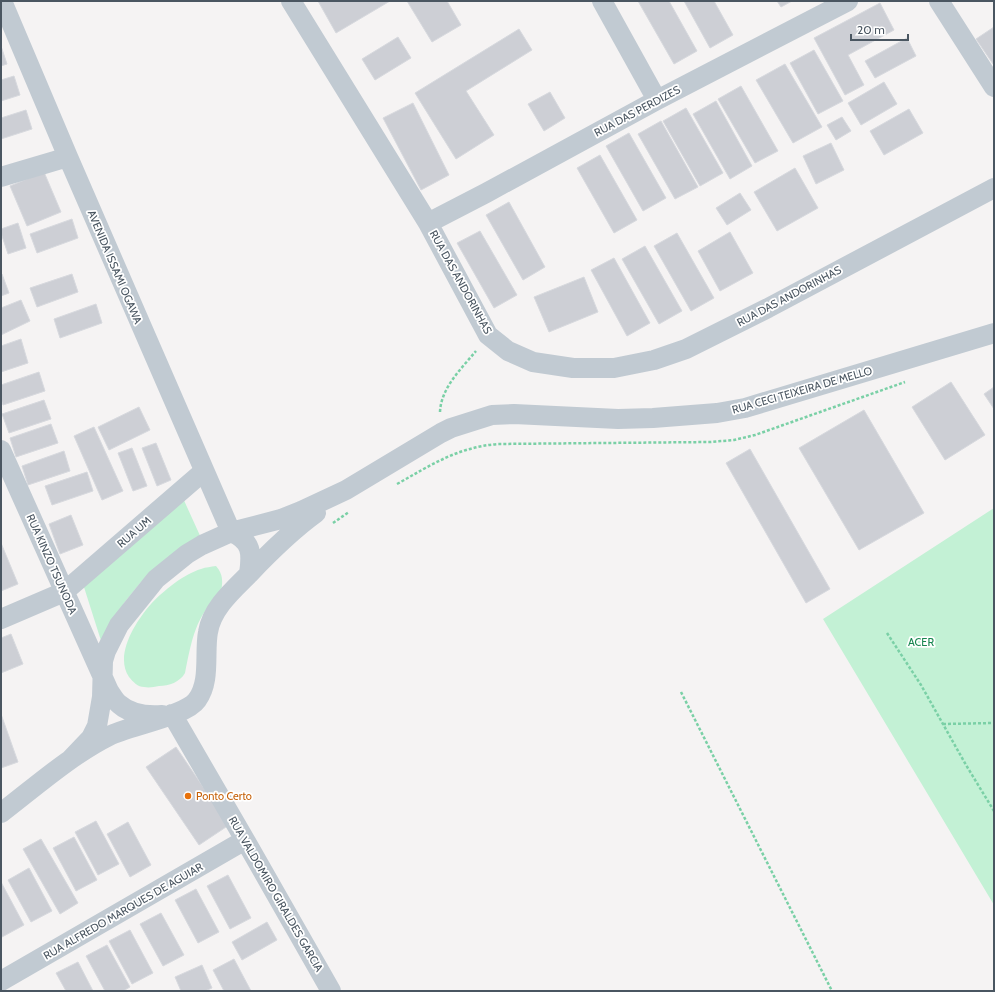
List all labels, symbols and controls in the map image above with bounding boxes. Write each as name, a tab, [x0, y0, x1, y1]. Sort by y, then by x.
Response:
scale bar	[851, 16, 908, 42]
text: 20 m	[857, 22, 885, 37]
street label: RUA DAS PERDIZES	[592, 82, 683, 140]
street label: AVENIDA ISSAMI OGAWA	[85, 208, 145, 326]
street label: RUA DAS ANDORINHAS	[427, 228, 496, 337]
street label: RUA DAS ANDORINHAS	[734, 262, 844, 329]
street label: RUA CECI TEIXEIRA DE MELLO	[730, 363, 874, 417]
street label: RUA KINZO TSUNODA	[24, 512, 81, 617]
street label: RUA UM	[114, 513, 154, 551]
park label: ACER	[908, 635, 934, 649]
place label: Ponto Certo	[196, 789, 252, 803]
marker: Ponto Certo	[183, 791, 193, 801]
street label: RUA VALDOMIRO GIRALDES GARCIA	[226, 814, 326, 974]
street label: RUA ALFREDO MARQUES DE AGUIAR	[41, 859, 206, 963]

